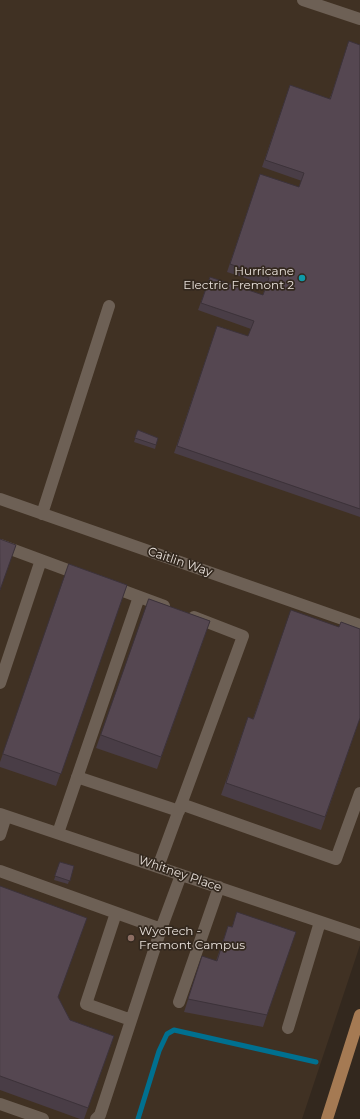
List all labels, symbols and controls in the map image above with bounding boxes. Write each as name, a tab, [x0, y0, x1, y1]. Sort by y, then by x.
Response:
place label: Hurricane Electric Fremont 2	[183, 264, 294, 292]
marker: Hurricane Electric Fremont 2	[297, 273, 307, 283]
street label: Caitlin Way	[146, 544, 214, 580]
street label: Whitney Place	[137, 853, 223, 895]
place label: WyoTech - Fremont Campus	[139, 924, 245, 952]
marker: WyoTech - Fremont Campus	[126, 933, 136, 943]

